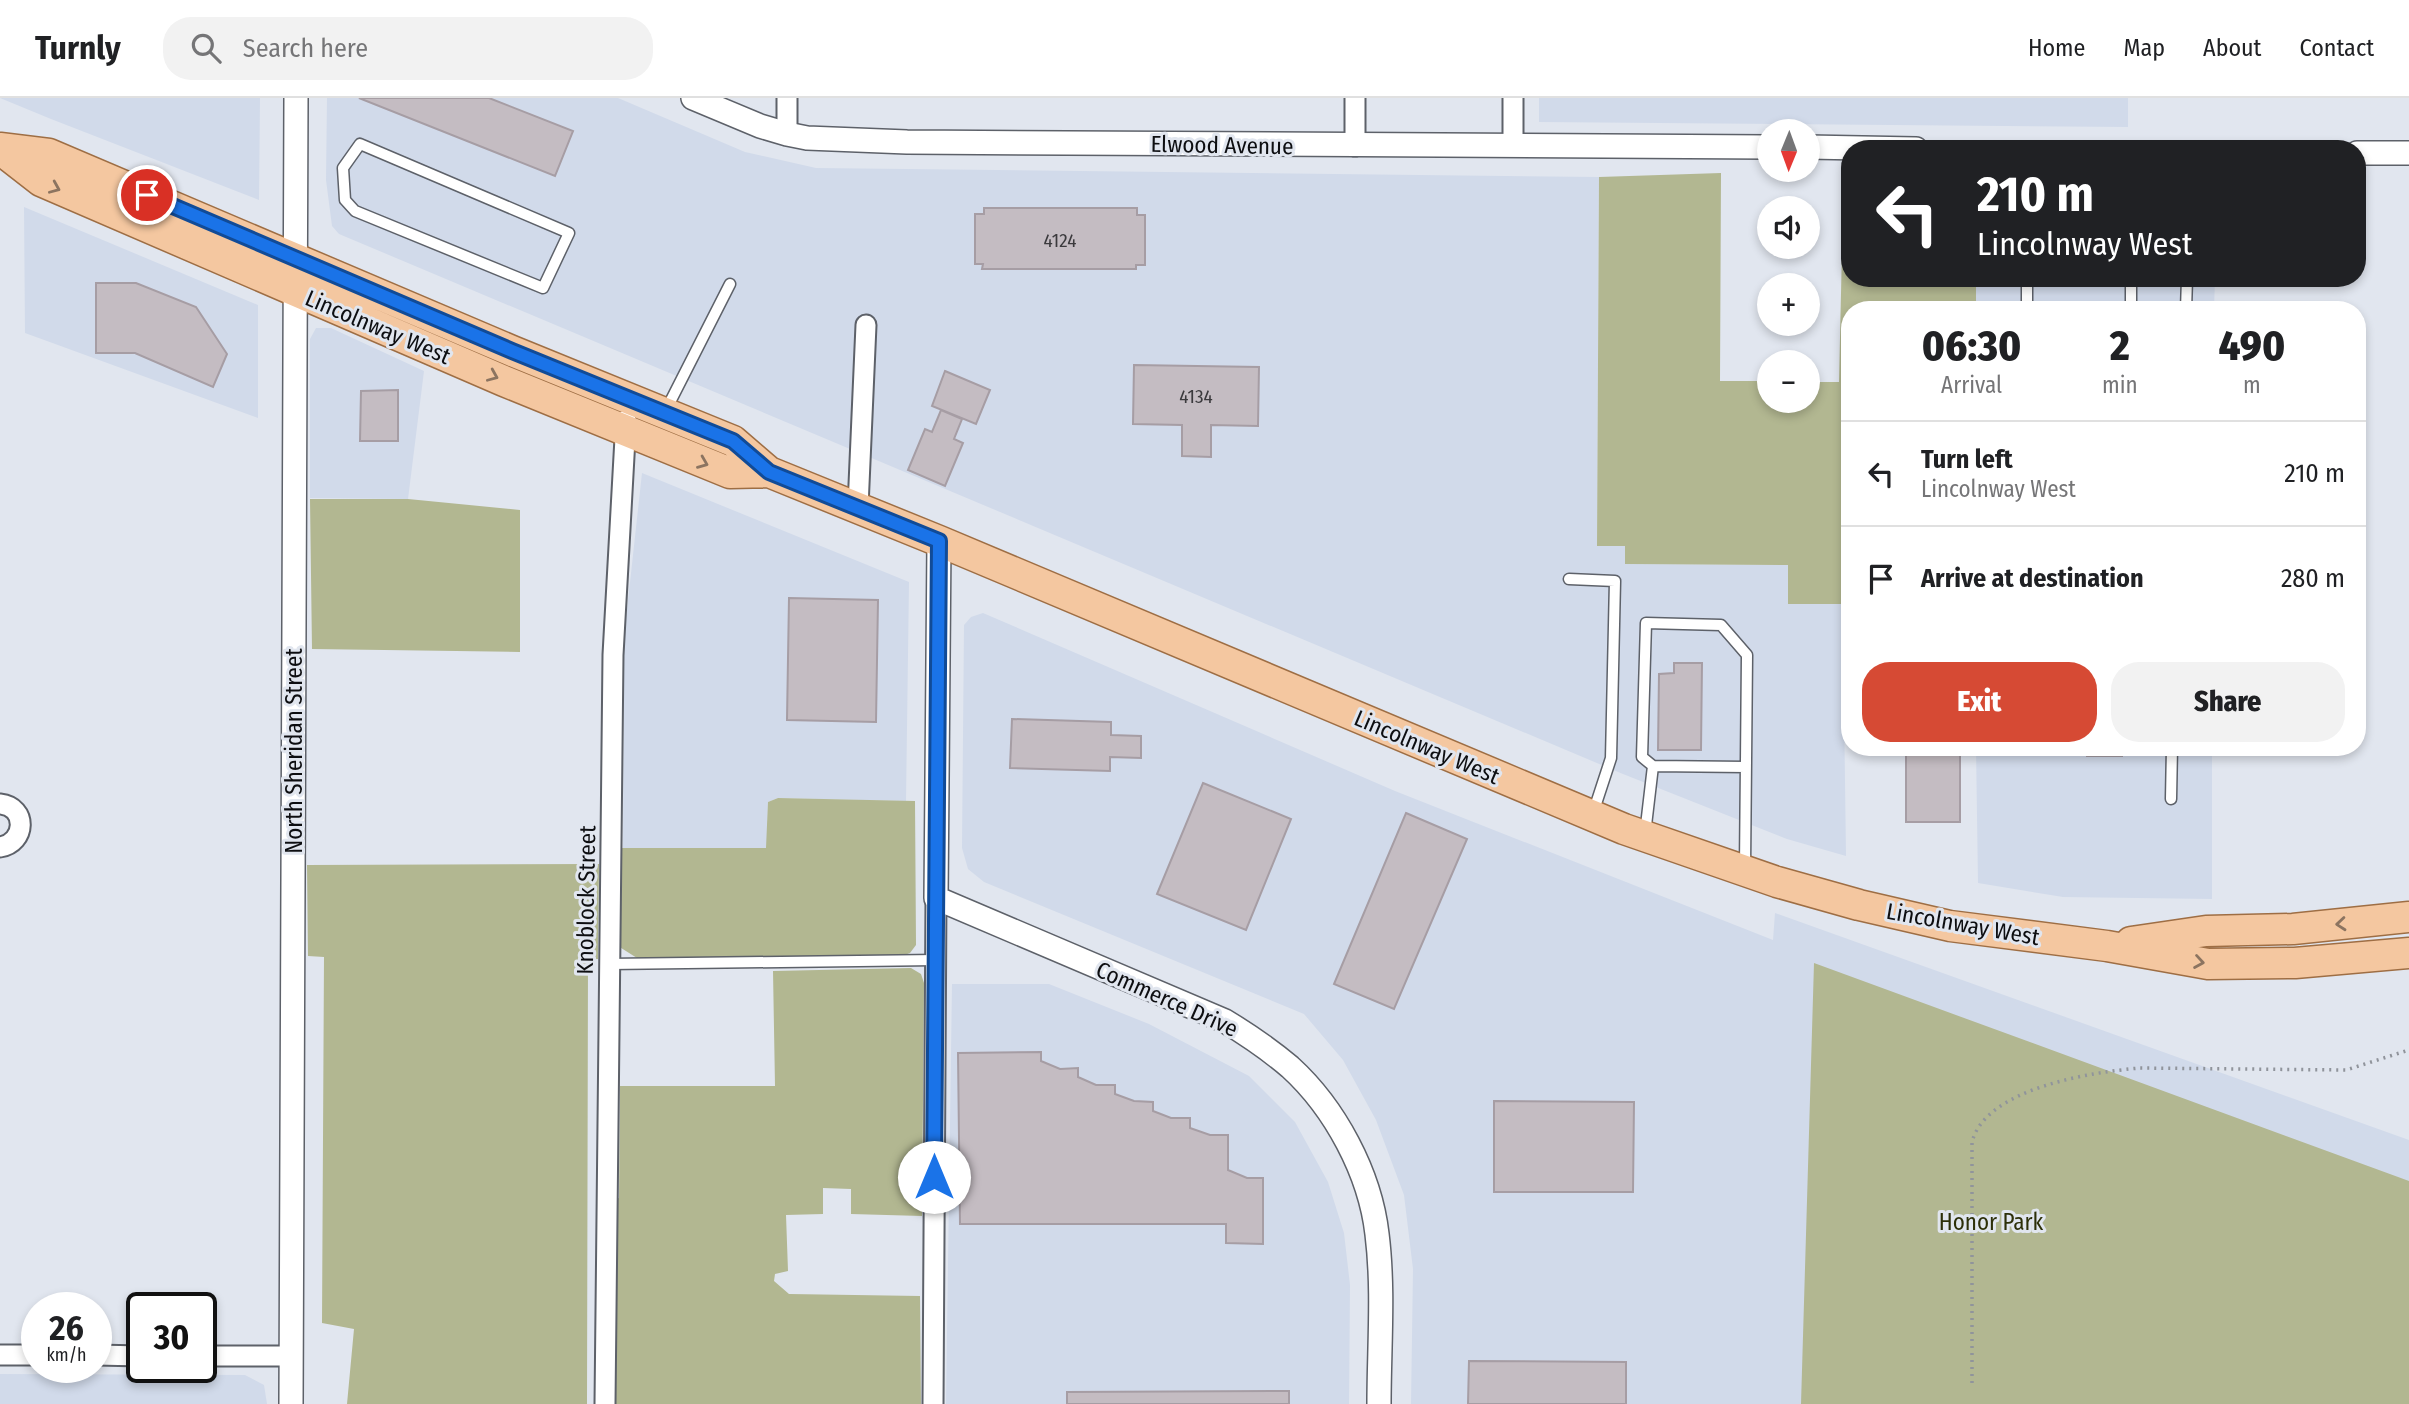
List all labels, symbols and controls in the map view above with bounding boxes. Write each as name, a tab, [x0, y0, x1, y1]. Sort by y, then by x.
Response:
search box	[163, 17, 653, 80]
text: Turnly	[35, 28, 121, 68]
icon: search	[187, 29, 225, 67]
text: Search here	[243, 33, 368, 64]
text: Home	[2028, 34, 2085, 62]
text: Map	[2123, 34, 2165, 62]
text: About	[2203, 34, 2261, 62]
text: Contact	[2299, 34, 2374, 62]
north arrow	[1757, 119, 1820, 182]
map controls	[1757, 119, 1820, 413]
street label: Elwood Avenue	[1150, 130, 1294, 160]
pin	[117, 165, 177, 225]
text: 210 m	[1977, 165, 2094, 224]
icon: left	[1862, 168, 1953, 259]
icon: arrive	[128, 176, 166, 214]
one-way arrow	[48, 180, 61, 194]
button: sound	[1757, 196, 1820, 259]
text: Lincolnway West	[1977, 225, 2192, 263]
house number: 4124	[1044, 229, 1076, 252]
button: +	[1757, 273, 1820, 336]
street label: Lincolnway West	[301, 284, 455, 370]
text: 06:30	[1922, 321, 2021, 371]
text: 2	[2110, 321, 2130, 371]
text: 490	[2218, 321, 2285, 371]
button: −	[1757, 350, 1820, 413]
one-way arrow	[486, 367, 498, 381]
text: Arrival	[1941, 371, 2002, 399]
text: min	[2102, 371, 2138, 399]
text: m	[2243, 371, 2261, 399]
house number: 4134	[1179, 385, 1213, 408]
text: Turn left	[1921, 444, 2013, 475]
one-way arrow	[697, 454, 709, 468]
icon: left	[1862, 455, 1900, 493]
text: 210 m	[2284, 458, 2345, 489]
text: Lincolnway West	[1921, 475, 2076, 503]
icon: arrive	[1862, 560, 1900, 598]
text: Arrive at destination	[1921, 563, 2144, 594]
text: 280 m	[2281, 563, 2345, 594]
street label: North Sheridan Street	[280, 648, 308, 854]
button: Exit	[1862, 662, 2097, 742]
button: Share	[2111, 662, 2345, 742]
street label: Lincolnway West	[1350, 704, 1504, 790]
street label: Knoblock Street	[571, 825, 601, 975]
street label: Lincolnway West	[1884, 897, 2042, 951]
one-way arrow	[2335, 916, 2346, 931]
one-way arrow	[2193, 954, 2205, 969]
street label: Commerce Drive	[1092, 955, 1242, 1043]
position arrow	[897, 1140, 971, 1214]
park label: Honor Park	[1939, 1208, 2044, 1236]
speed limit sign: 30	[126, 1292, 217, 1383]
text: 26	[49, 1307, 84, 1349]
text: km/h	[46, 1344, 87, 1366]

